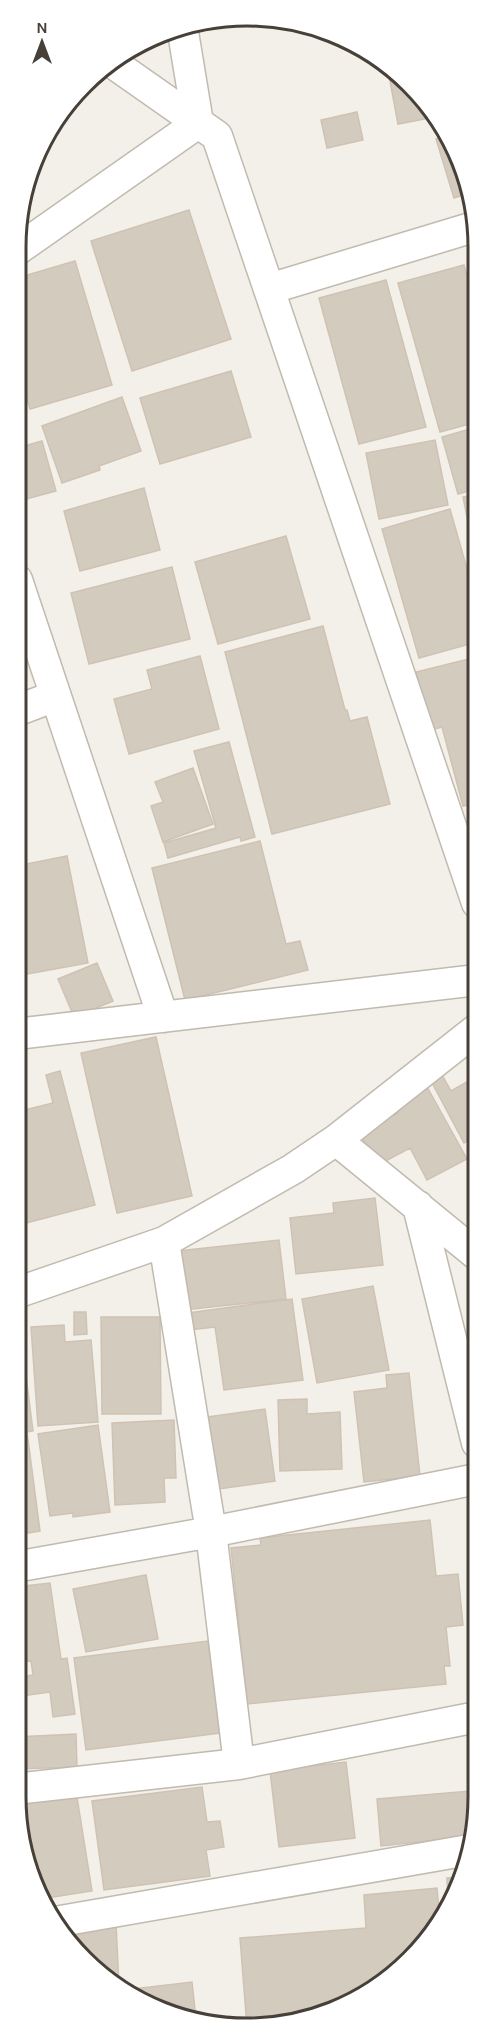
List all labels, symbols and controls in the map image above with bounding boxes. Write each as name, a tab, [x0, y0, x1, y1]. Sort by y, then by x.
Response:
north arrow	[12, 12, 72, 72]
text: N	[36, 18, 48, 37]

